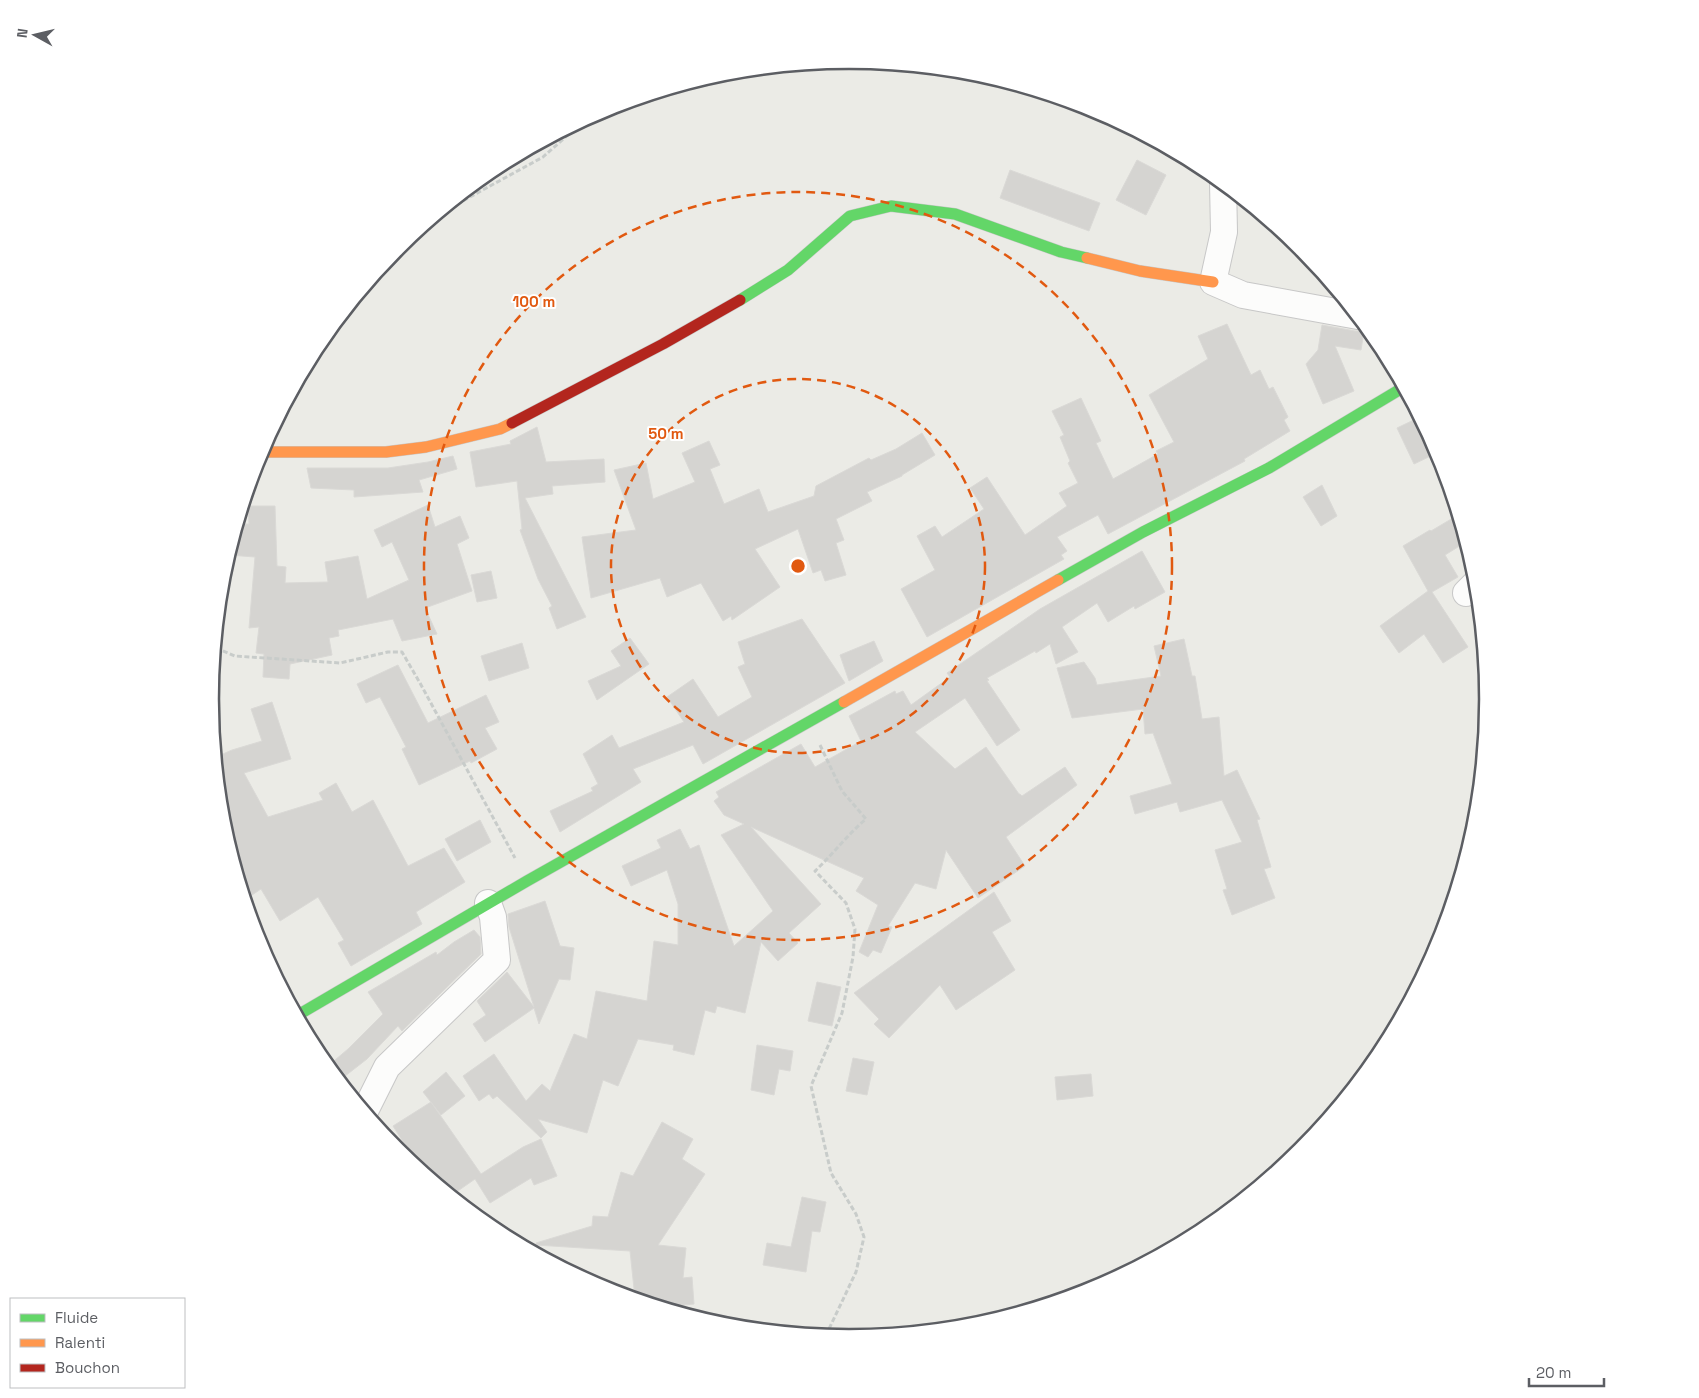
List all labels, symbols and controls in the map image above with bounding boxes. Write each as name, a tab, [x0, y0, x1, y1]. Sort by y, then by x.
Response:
north arrow	[10, 10, 60, 60]
text: N	[13, 27, 32, 39]
text: 100 m	[513, 292, 555, 311]
text: 50 m	[648, 424, 684, 443]
centre of rings	[789, 557, 807, 575]
legend	[10, 1298, 185, 1388]
text: Fluide	[55, 1308, 98, 1327]
text: Ralenti	[55, 1333, 105, 1352]
scale bar	[1529, 1356, 1604, 1388]
text: Bouchon	[55, 1358, 120, 1377]
text: 20 m	[1536, 1363, 1571, 1382]

